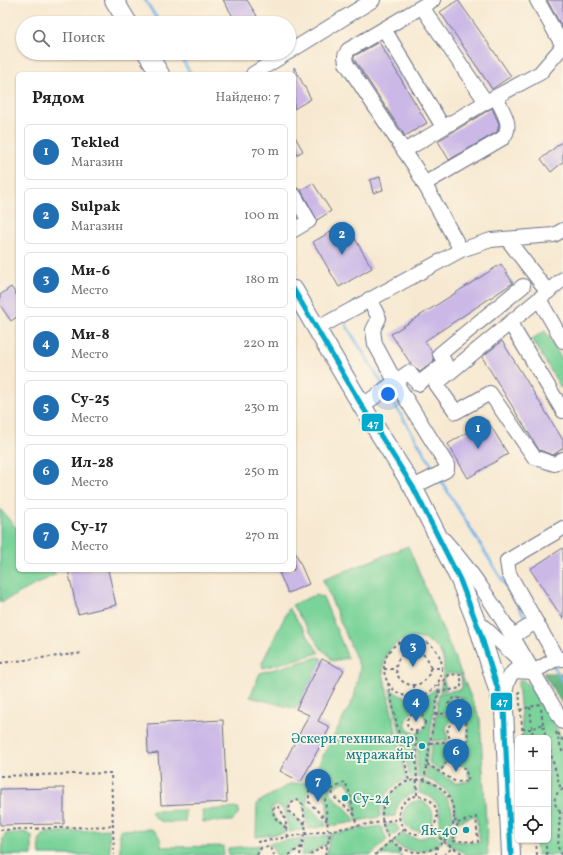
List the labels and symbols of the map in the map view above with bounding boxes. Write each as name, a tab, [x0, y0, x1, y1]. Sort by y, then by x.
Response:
pin: 2	[329, 222, 355, 255]
your location	[378, 384, 398, 404]
line badge: 47	[361, 413, 384, 432]
pin: 1	[465, 416, 491, 449]
text: 47	[367, 417, 379, 432]
pin: 3	[400, 634, 426, 667]
pin: 4	[403, 689, 429, 722]
line badge: 47	[490, 692, 513, 711]
text: 47	[496, 695, 508, 710]
pin: 5	[446, 699, 472, 732]
place label: Әскери техникалар мұражайы	[291, 730, 414, 765]
pin: 6	[443, 739, 469, 772]
marker: Әскери техникалар мұражайы	[417, 741, 427, 751]
pin: 7	[305, 769, 331, 802]
place label: Су-24	[353, 790, 390, 809]
marker: Су-24	[340, 793, 350, 803]
place label: Як-40	[420, 822, 458, 841]
marker: Як-40	[461, 825, 471, 835]

